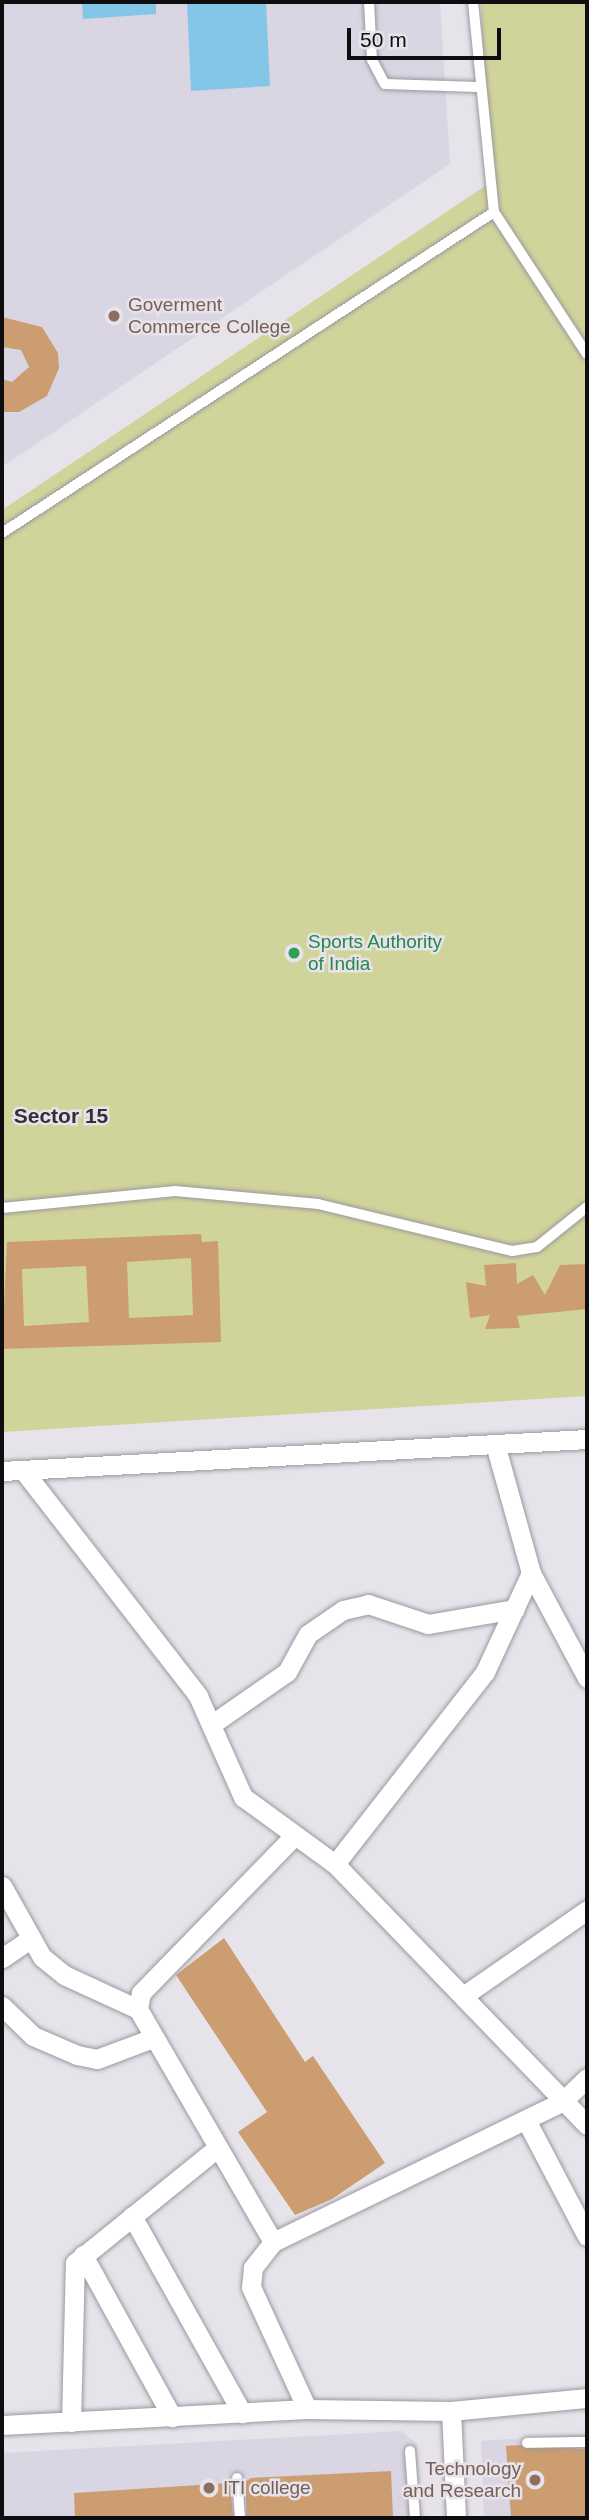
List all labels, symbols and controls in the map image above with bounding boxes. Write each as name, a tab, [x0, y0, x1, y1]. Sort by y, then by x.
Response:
scale bar	[351, 14, 505, 58]
text: 50 m	[360, 28, 407, 51]
place label: Goverment Commerce College	[128, 294, 291, 338]
marker: Goverment Commerce College	[106, 308, 122, 324]
place label: Sports Authority of India	[308, 931, 443, 975]
marker: Sports Authority of India	[286, 945, 302, 961]
district label: Sector 15	[14, 1103, 108, 1129]
place label: Technology and Research	[403, 2458, 521, 2502]
marker: Technology and Research	[527, 2472, 543, 2488]
place label: ITI college	[223, 2477, 311, 2499]
marker: ITI college	[201, 2480, 217, 2496]

